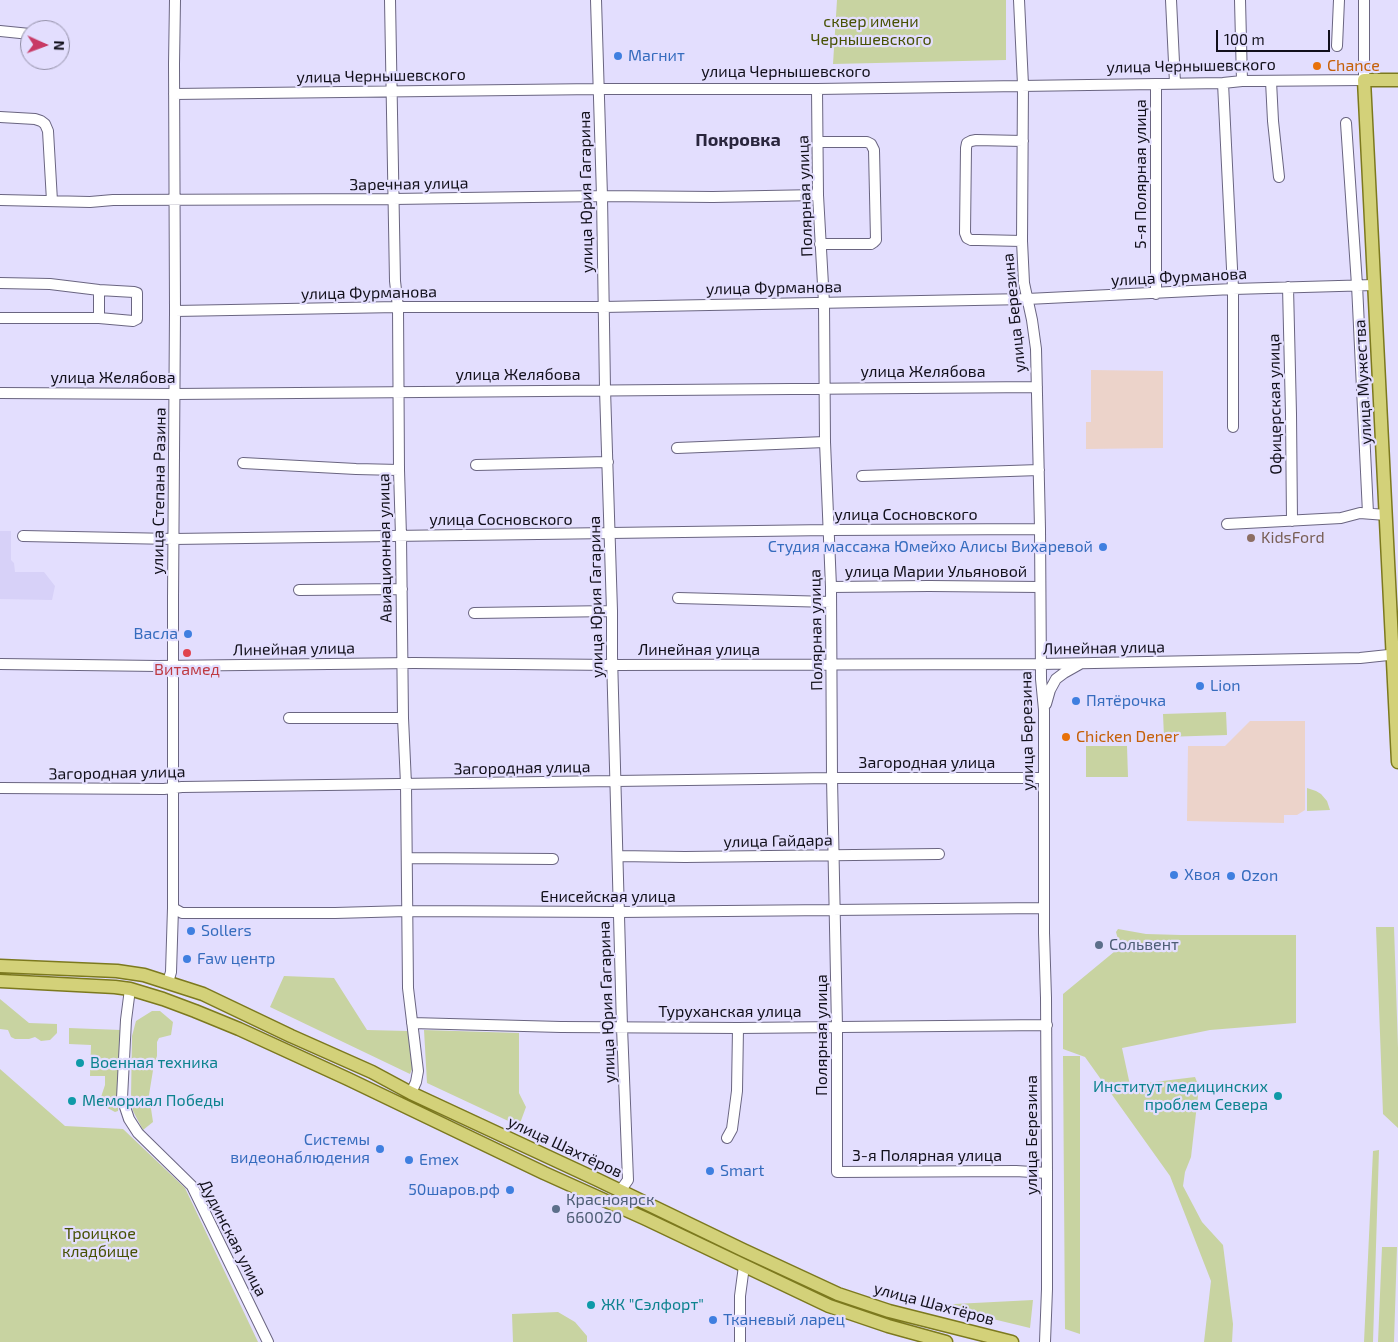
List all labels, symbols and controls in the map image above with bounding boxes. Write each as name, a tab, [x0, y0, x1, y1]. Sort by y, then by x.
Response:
park label: сквер имени Чернышевского	[810, 12, 932, 50]
north arrow	[20, 20, 70, 70]
scale bar	[1218, 20, 1332, 52]
text: 100 m	[1224, 30, 1265, 48]
text: N	[51, 40, 68, 51]
place label: Магнит	[628, 46, 685, 66]
marker: Магнит	[612, 50, 624, 62]
street label: улица Чернышевского	[1106, 55, 1276, 77]
place label: Chance	[1327, 56, 1380, 76]
marker: Chance	[1311, 60, 1323, 72]
street label: улица Чернышевского	[701, 62, 871, 82]
street label: улица Чернышевского	[296, 65, 466, 87]
street label: 5-я Полярная улица	[1131, 99, 1151, 249]
street label: улица Юрия Гагарина	[575, 111, 597, 273]
district label: Покровка	[695, 129, 781, 151]
street label: Полярная улица	[793, 135, 817, 257]
street label: Заречная улица	[349, 173, 469, 195]
street label: улица Березина	[998, 252, 1030, 374]
street label: улица Фурманова	[1110, 264, 1248, 290]
street label: улица Фурманова	[706, 277, 842, 299]
street label: улица Фурманова	[301, 282, 437, 304]
street label: улица Мужества	[1350, 319, 1376, 445]
street label: Офицерская улица	[1264, 333, 1286, 475]
street label: улица Желябова	[860, 362, 986, 382]
street label: улица Желябова	[455, 365, 581, 385]
street label: улица Желябова	[50, 368, 176, 388]
street label: улица Степана Разина	[148, 407, 170, 575]
street label: Авиационная улица	[374, 473, 396, 623]
street label: улица Сосновского	[834, 505, 978, 525]
street label: улица Сосновского	[429, 510, 573, 530]
street label: улица Юрия Гагарина	[585, 516, 607, 678]
place label: KidsFord	[1261, 528, 1325, 548]
marker: KidsFord	[1245, 532, 1257, 544]
place label: Студия массажа Юмейхо Алисы Вихаревой	[768, 537, 1093, 557]
marker: Студия массажа Юмейхо Алисы Вихаревой	[1097, 541, 1109, 553]
street label: улица Марии Ульяновой	[845, 562, 1027, 582]
street label: Полярная улица	[805, 569, 827, 691]
place label: Васла	[134, 624, 178, 644]
marker: Васла	[182, 628, 194, 640]
street label: Линейная улица	[1043, 637, 1165, 659]
street label: Линейная улица	[233, 638, 355, 660]
street label: Линейная улица	[638, 640, 760, 660]
marker: Витамед	[181, 647, 193, 659]
place label: Витамед	[154, 660, 220, 680]
street label: улица Березина	[1016, 671, 1038, 791]
place label: Lion	[1210, 676, 1241, 696]
marker: Lion	[1194, 680, 1206, 692]
place label: Пятёрочка	[1086, 691, 1166, 711]
marker: Пятёрочка	[1070, 695, 1082, 707]
place label: Chicken Dener	[1076, 727, 1179, 747]
marker: Chicken Dener	[1060, 731, 1072, 743]
street label: Загородная улица	[859, 753, 995, 773]
street label: Загородная улица	[453, 757, 591, 779]
street label: Загородная улица	[48, 762, 186, 784]
street label: улица Гайдара	[723, 830, 833, 852]
place label: Хвоя	[1184, 865, 1220, 885]
place label: Ozon	[1241, 866, 1278, 886]
marker: Хвоя	[1168, 869, 1180, 881]
marker: Ozon	[1225, 870, 1237, 882]
street label: Енисейская улица	[540, 887, 676, 907]
street label: улица Юрия Гагарина	[595, 920, 619, 1084]
place label: Sollers	[201, 921, 252, 941]
marker: Sollers	[185, 925, 197, 937]
place label: Сольвент	[1109, 935, 1179, 955]
marker: Сольвент	[1093, 939, 1105, 951]
place label: Faw центр	[197, 949, 275, 969]
marker: Faw центр	[181, 953, 193, 965]
street label: Полярная улица	[812, 974, 832, 1096]
street label: Туруханская улица	[658, 1002, 802, 1022]
place label: Военная техника	[90, 1053, 218, 1073]
marker: Военная техника	[74, 1057, 86, 1069]
street label: улица Березина	[1022, 1075, 1042, 1195]
place label: Институт медицинских проблем Севера	[1093, 1077, 1268, 1115]
marker: Институт медицинских проблем Севера	[1272, 1090, 1284, 1102]
place label: Мемориал Победы	[82, 1091, 224, 1111]
marker: Мемориал Победы	[66, 1095, 78, 1107]
street label: улица Шахтёров	[505, 1112, 625, 1182]
place label: Системы видеонаблюдения	[230, 1130, 370, 1168]
marker: Системы видеонаблюдения	[374, 1143, 386, 1155]
street label: 3-я Полярная улица	[852, 1146, 1002, 1166]
place label: Emex	[419, 1150, 459, 1170]
marker: Emex	[403, 1154, 415, 1166]
place label: Smart	[720, 1161, 764, 1181]
marker: Smart	[704, 1165, 716, 1177]
street label: Дудинская улица	[195, 1176, 271, 1300]
place label: 50шаров.рф	[408, 1180, 500, 1200]
marker: 50шаров.рф	[504, 1184, 516, 1196]
place label: Красноярск 660020	[566, 1190, 655, 1228]
marker: Красноярск 660020	[550, 1203, 562, 1215]
park label: Троицкое кладбище	[62, 1224, 138, 1262]
street label: улица Шахтёров	[872, 1279, 996, 1329]
place label: ЖК "Сэлфорт"	[601, 1295, 704, 1315]
marker: ЖК "Сэлфорт"	[585, 1299, 597, 1311]
place label: Тканевый ларец	[723, 1310, 845, 1330]
marker: Тканевый ларец	[707, 1314, 719, 1326]

